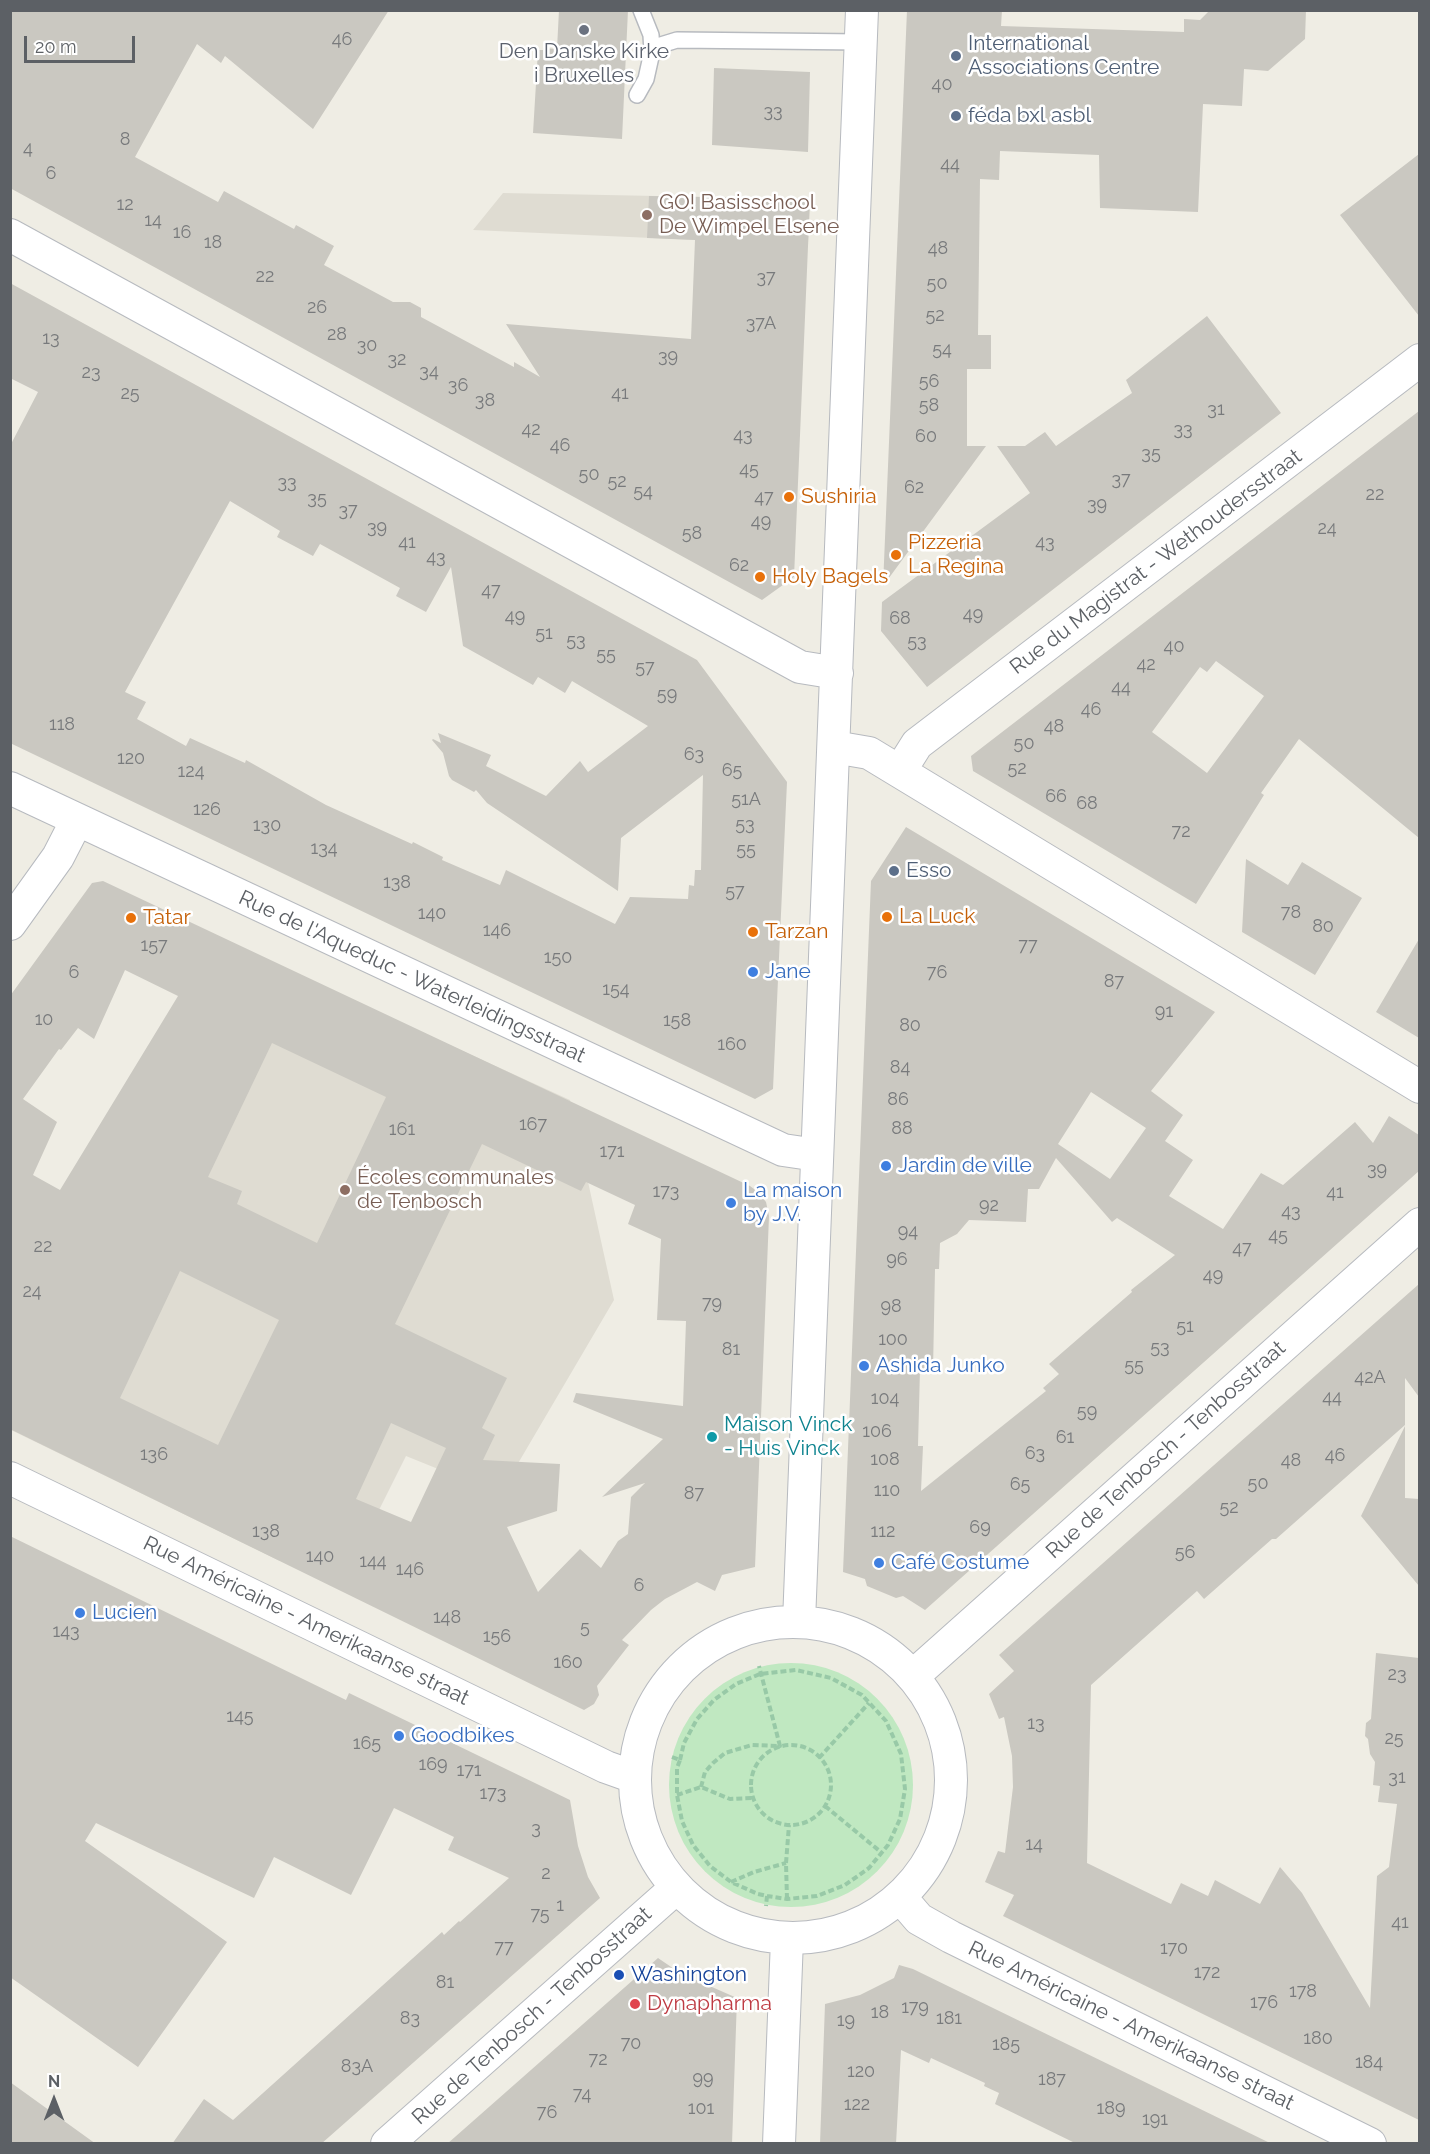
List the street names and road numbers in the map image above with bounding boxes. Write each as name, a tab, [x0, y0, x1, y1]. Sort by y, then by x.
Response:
street label: Rue du Magistrat - Wethoudersstraat	[1005, 444, 1307, 680]
street label: Rue de l'Aqueduc - Waterleidingsstraat	[235, 885, 589, 1069]
street label: Rue de Tenbosch - Tenbosstraat	[1041, 1336, 1291, 1564]
street label: Rue Américaine - Amerikaanse straat	[139, 1531, 473, 1711]
street label: Rue de Tenbosch - Tenbosstraat	[407, 1902, 657, 2130]
street label: Rue Américaine - Amerikaanse straat	[964, 1936, 1298, 2116]

